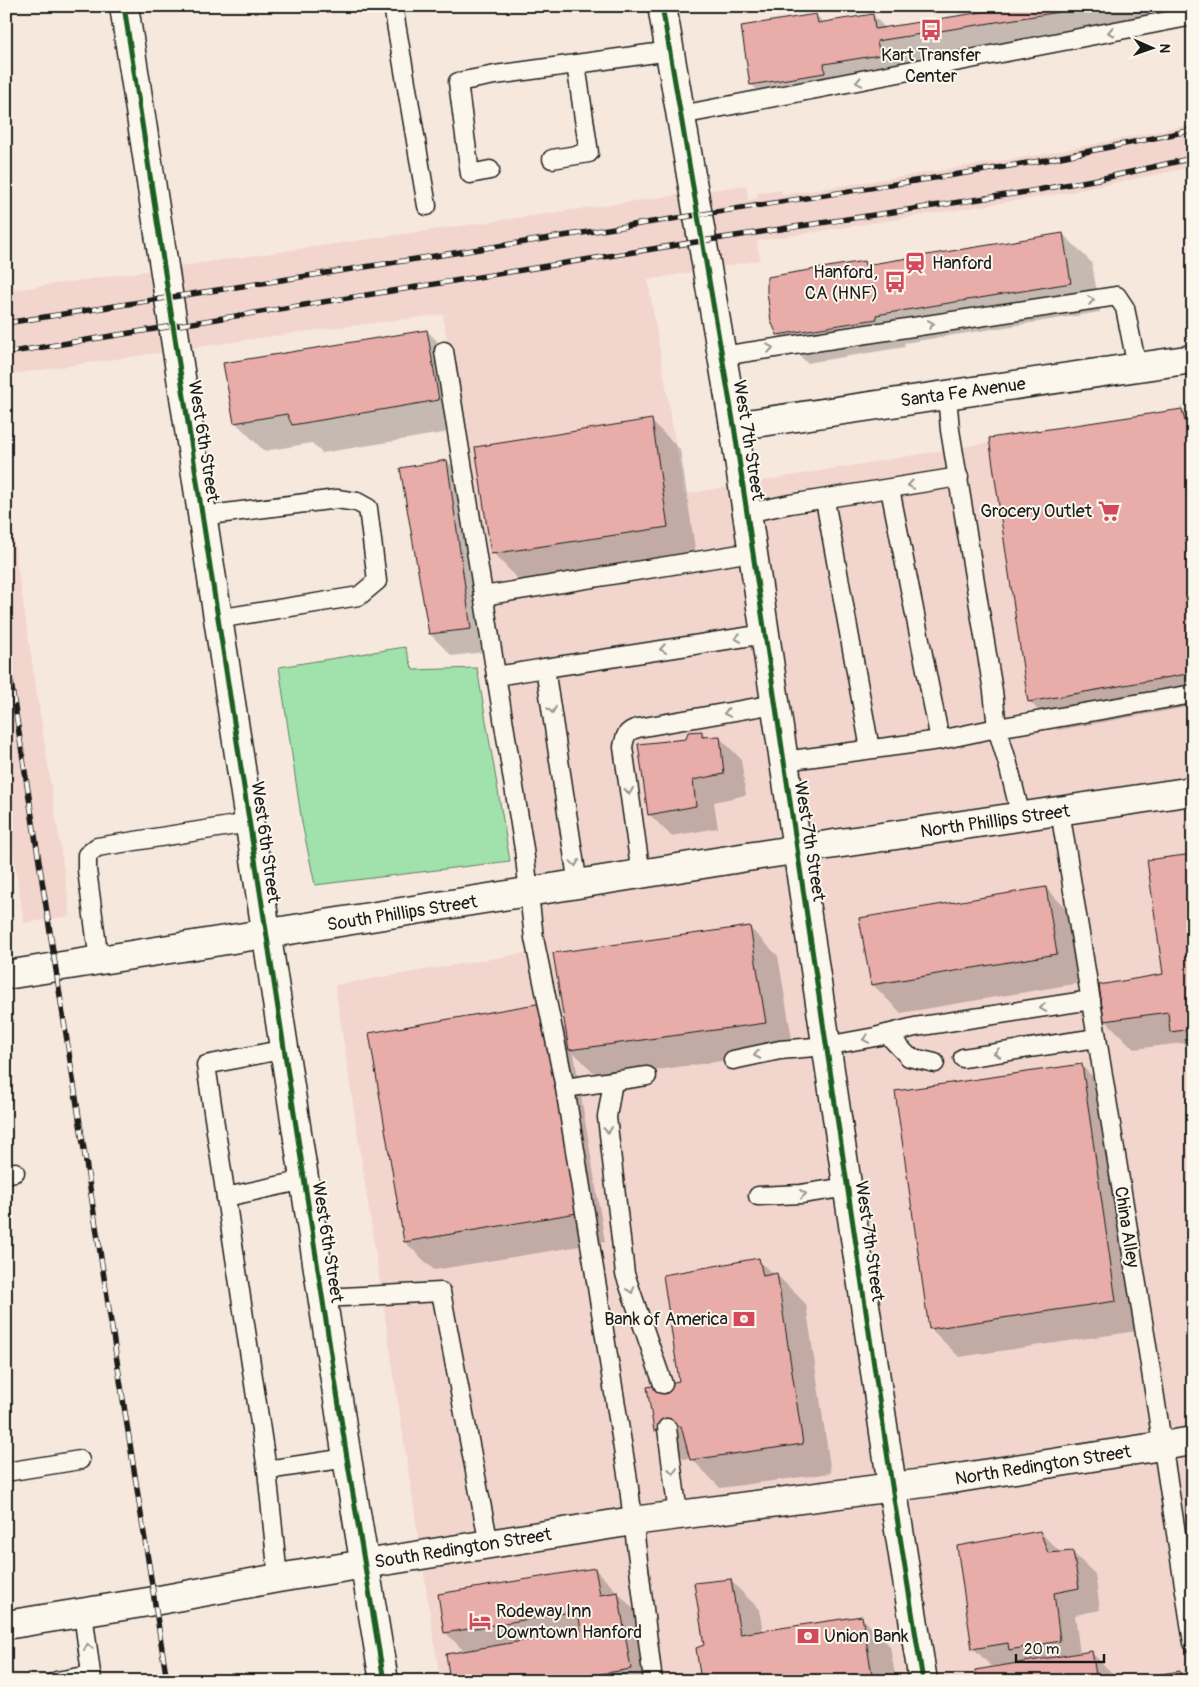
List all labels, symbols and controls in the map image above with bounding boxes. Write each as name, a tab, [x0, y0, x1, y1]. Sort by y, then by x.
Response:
bus stop icon: Kart Transfer Center	[918, 17, 944, 43]
north arrow	[1126, 22, 1176, 72]
one-way arrow	[1106, 26, 1115, 37]
text: N	[1156, 43, 1173, 53]
place label: Kart Transfer Center	[881, 44, 982, 88]
one-way arrow	[854, 76, 863, 86]
station icon: Hanford	[902, 250, 928, 276]
place label: Hanford	[932, 252, 992, 275]
place label: Hanford, CA (HNF)	[805, 261, 878, 305]
bus stop icon: Hanford, CA (HNF)	[882, 269, 908, 295]
one-way arrow	[1088, 295, 1096, 306]
one-way arrow	[927, 319, 935, 330]
one-way arrow	[766, 344, 774, 354]
street label: Santa Fe Avenue	[899, 372, 1027, 413]
street label: West 7th Street	[728, 378, 769, 503]
street label: West 6th Street	[183, 379, 225, 504]
one-way arrow	[907, 479, 915, 490]
supermarket icon: Grocery Outlet	[1096, 498, 1122, 524]
place label: Grocery Outlet	[980, 500, 1093, 523]
one-way arrow	[734, 632, 742, 642]
one-way arrow	[659, 644, 668, 654]
one-way arrow	[546, 706, 556, 715]
one-way arrow	[723, 707, 732, 717]
street label: West 7th Street	[789, 779, 830, 904]
street label: West 6th Street	[246, 780, 286, 905]
one-way arrow	[623, 788, 634, 796]
street label: North Phillips Street	[919, 800, 1072, 843]
one-way arrow	[569, 859, 580, 867]
street label: South Phillips Street	[325, 890, 479, 937]
one-way arrow	[1039, 1002, 1047, 1012]
one-way arrow	[861, 1033, 870, 1043]
one-way arrow	[993, 1047, 1001, 1057]
one-way arrow	[752, 1050, 761, 1060]
one-way arrow	[602, 1126, 613, 1134]
street label: West 7th Street	[850, 1179, 889, 1304]
street label: West 6th Street	[307, 1180, 349, 1305]
street label: China Alley	[1109, 1185, 1144, 1270]
one-way arrow	[799, 1189, 807, 1200]
one-way arrow	[625, 1285, 635, 1294]
bank icon: Bank of America	[731, 1306, 757, 1332]
place label: Bank of America	[604, 1308, 728, 1331]
street label: North Redington Street	[953, 1440, 1133, 1491]
one-way arrow	[667, 1468, 678, 1476]
street label: South Redington Street	[373, 1523, 554, 1574]
place label: Rodeway Inn Downtown Hanford	[496, 1600, 642, 1644]
hotel icon: Rodeway Inn Downtown Hanford	[467, 1608, 493, 1634]
bank icon: Union Bank	[795, 1623, 821, 1649]
place label: Union Bank	[824, 1625, 909, 1648]
scale bar	[1016, 1632, 1104, 1664]
text: 20 m	[1024, 1640, 1059, 1659]
one-way arrow	[83, 1643, 93, 1651]

